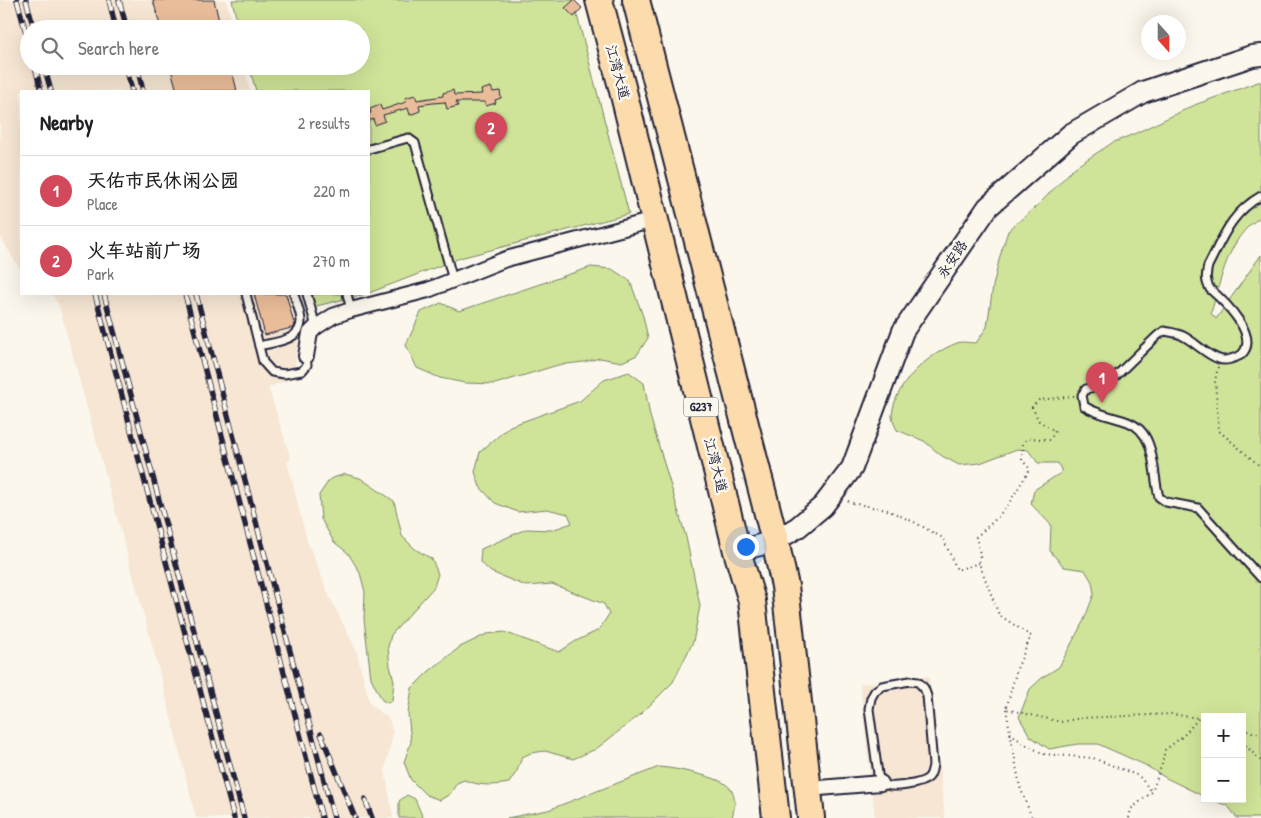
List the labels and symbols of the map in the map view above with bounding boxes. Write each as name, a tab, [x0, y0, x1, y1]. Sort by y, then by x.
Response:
north arrow	[1141, 15, 1186, 60]
street label: 江湾大道	[602, 42, 635, 101]
pin: 2	[475, 112, 507, 153]
street label: 永安路	[932, 236, 971, 281]
pin: 1	[1086, 362, 1118, 403]
road number: G237	[684, 398, 718, 417]
street label: 江湾大道	[700, 435, 732, 494]
your location	[733, 534, 759, 560]

